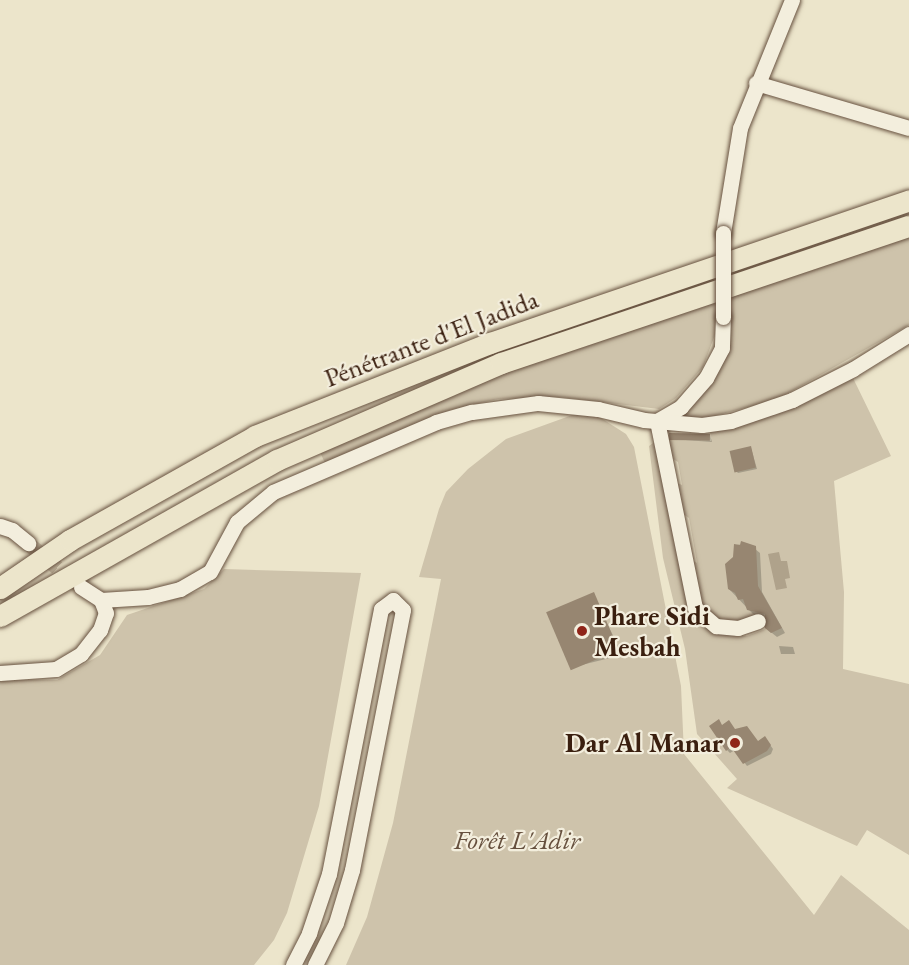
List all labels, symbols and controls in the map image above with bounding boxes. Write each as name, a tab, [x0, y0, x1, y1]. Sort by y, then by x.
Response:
street label: Pénétrante d'El Jadida	[319, 282, 543, 394]
place label: Phare Sidi Mesbah	[594, 599, 710, 662]
marker: Phare Sidi Mesbah	[575, 624, 589, 638]
place label: Dar Al Manar	[565, 727, 723, 759]
marker: Dar Al Manar	[728, 736, 742, 750]
park label: Forêt L'Adir	[454, 824, 580, 856]

